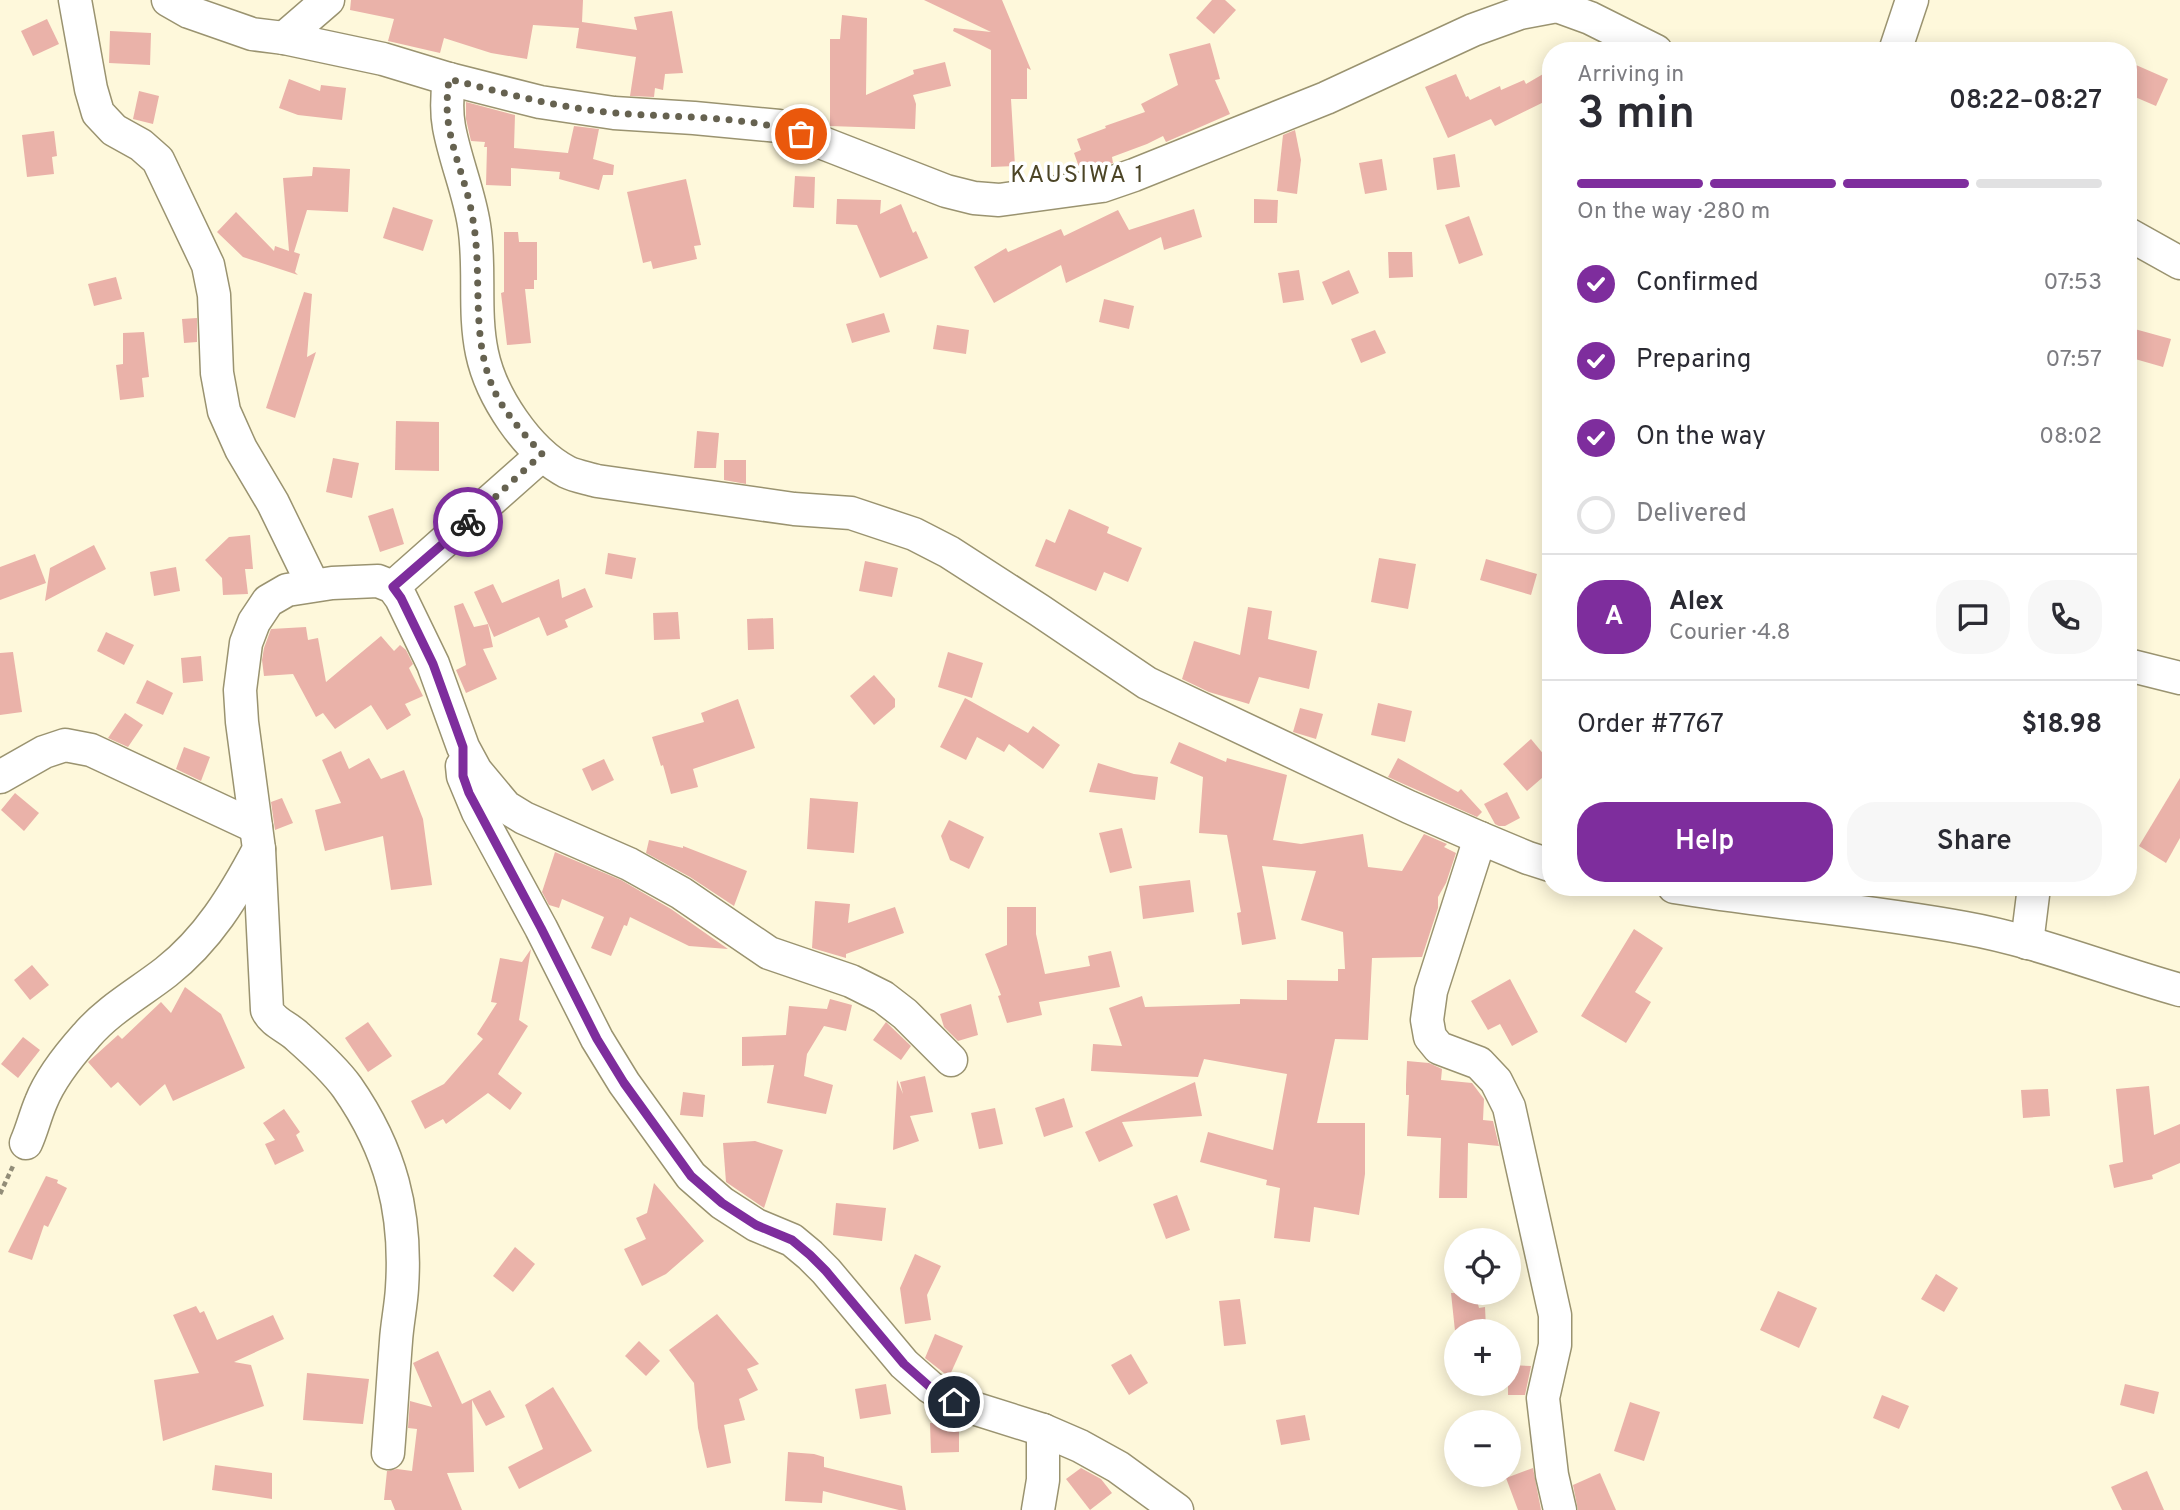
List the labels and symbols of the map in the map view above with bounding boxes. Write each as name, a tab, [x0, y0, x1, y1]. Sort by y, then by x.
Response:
pin	[771, 104, 831, 164]
district label: KAUSIWA 1	[1010, 161, 1146, 191]
courier	[433, 487, 503, 557]
pin	[924, 1372, 984, 1432]

